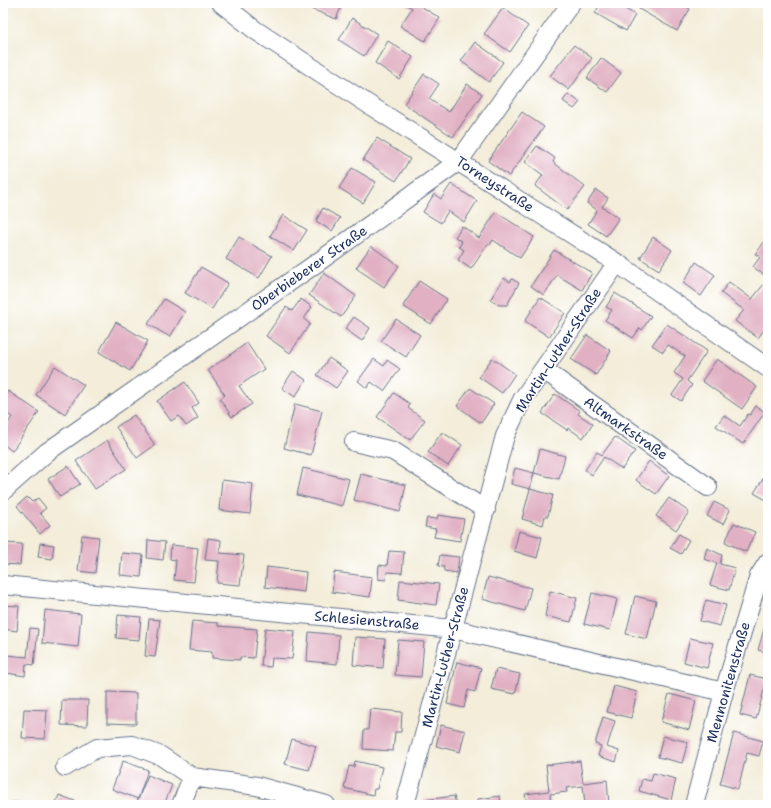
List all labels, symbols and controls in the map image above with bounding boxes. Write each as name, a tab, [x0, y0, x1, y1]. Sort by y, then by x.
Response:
street label: Torneystraße	[452, 152, 538, 216]
street label: Oberbieberer Straße	[247, 221, 371, 315]
street label: Martin-Luther-Straße	[511, 284, 605, 416]
street label: Altmarkstraße	[580, 392, 672, 464]
street label: Martin-Luther-Straße	[418, 584, 472, 729]
street label: Schlesienstraße	[314, 606, 420, 634]
street label: Mennonitenstraße	[702, 619, 754, 745]

